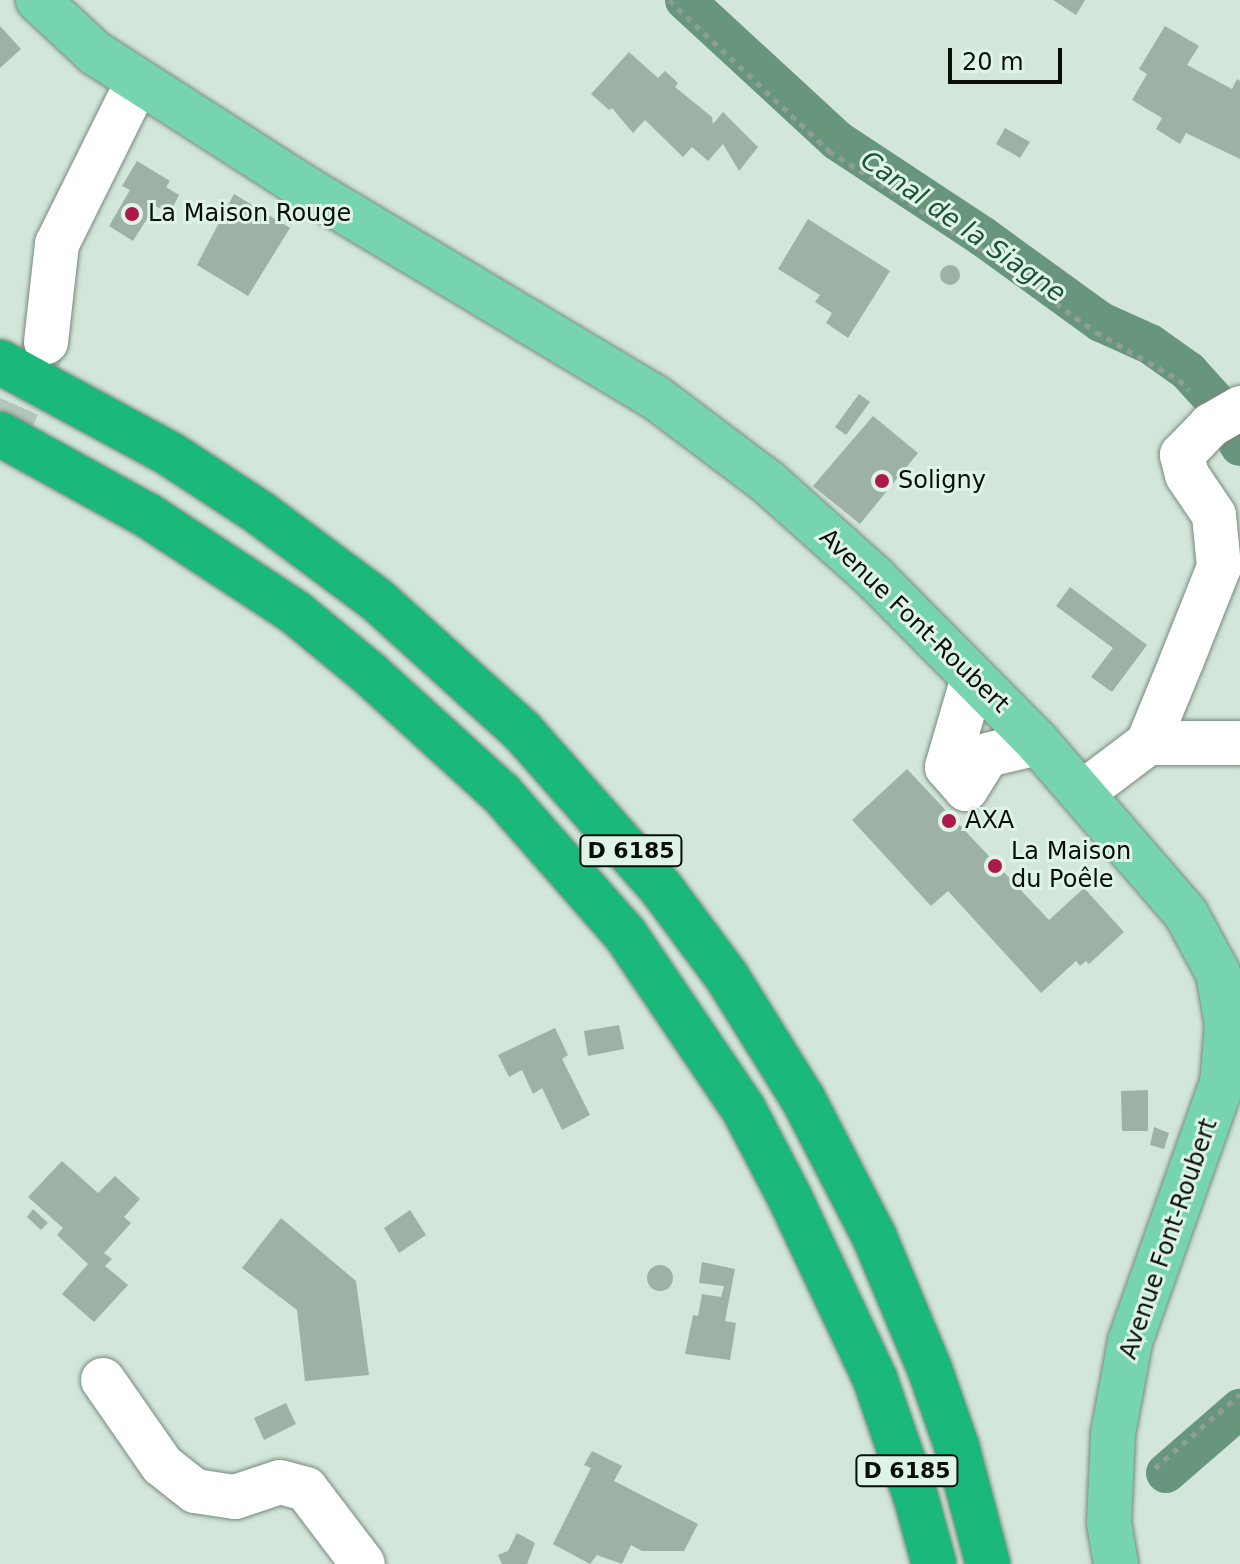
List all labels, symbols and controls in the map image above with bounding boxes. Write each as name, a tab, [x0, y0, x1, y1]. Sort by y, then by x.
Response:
scale bar	[952, 32, 1066, 82]
text: 20 m	[962, 48, 1024, 76]
water label: Canal de la Siagne	[855, 145, 1071, 309]
place label: La Maison Rouge	[148, 200, 351, 228]
marker: La Maison Rouge	[123, 205, 141, 223]
place label: Soligny	[898, 467, 986, 495]
marker: Soligny	[873, 472, 891, 490]
street label: Avenue Font-Roubert	[813, 523, 1015, 719]
place label: AXA	[965, 807, 1014, 835]
marker: AXA	[940, 812, 958, 830]
road number: D 6185	[579, 833, 683, 869]
place label: La Maison du Poêle	[1011, 838, 1131, 894]
marker: La Maison du Poêle	[986, 857, 1004, 875]
street label: Avenue Font-Roubert	[1114, 1115, 1224, 1363]
road number: D 6185	[855, 1453, 959, 1489]

